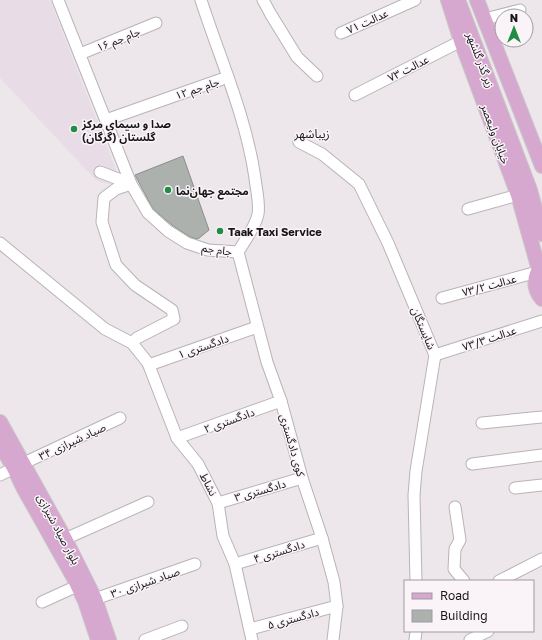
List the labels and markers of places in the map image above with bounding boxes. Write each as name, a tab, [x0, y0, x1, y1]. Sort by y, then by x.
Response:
place label: صدا و سیمای مرکز گلستان (گرگان)	[81, 117, 171, 144]
marker: صدا و سیمای مرکز گلستان (گرگان)	[69, 124, 79, 134]
place label: مجتمع جهان‌نما	[176, 184, 249, 200]
marker: مجتمع جهان‌نما	[163, 185, 173, 195]
place label: Taak Taxi Service	[228, 225, 322, 238]
marker: Taak Taxi Service	[215, 226, 225, 236]

